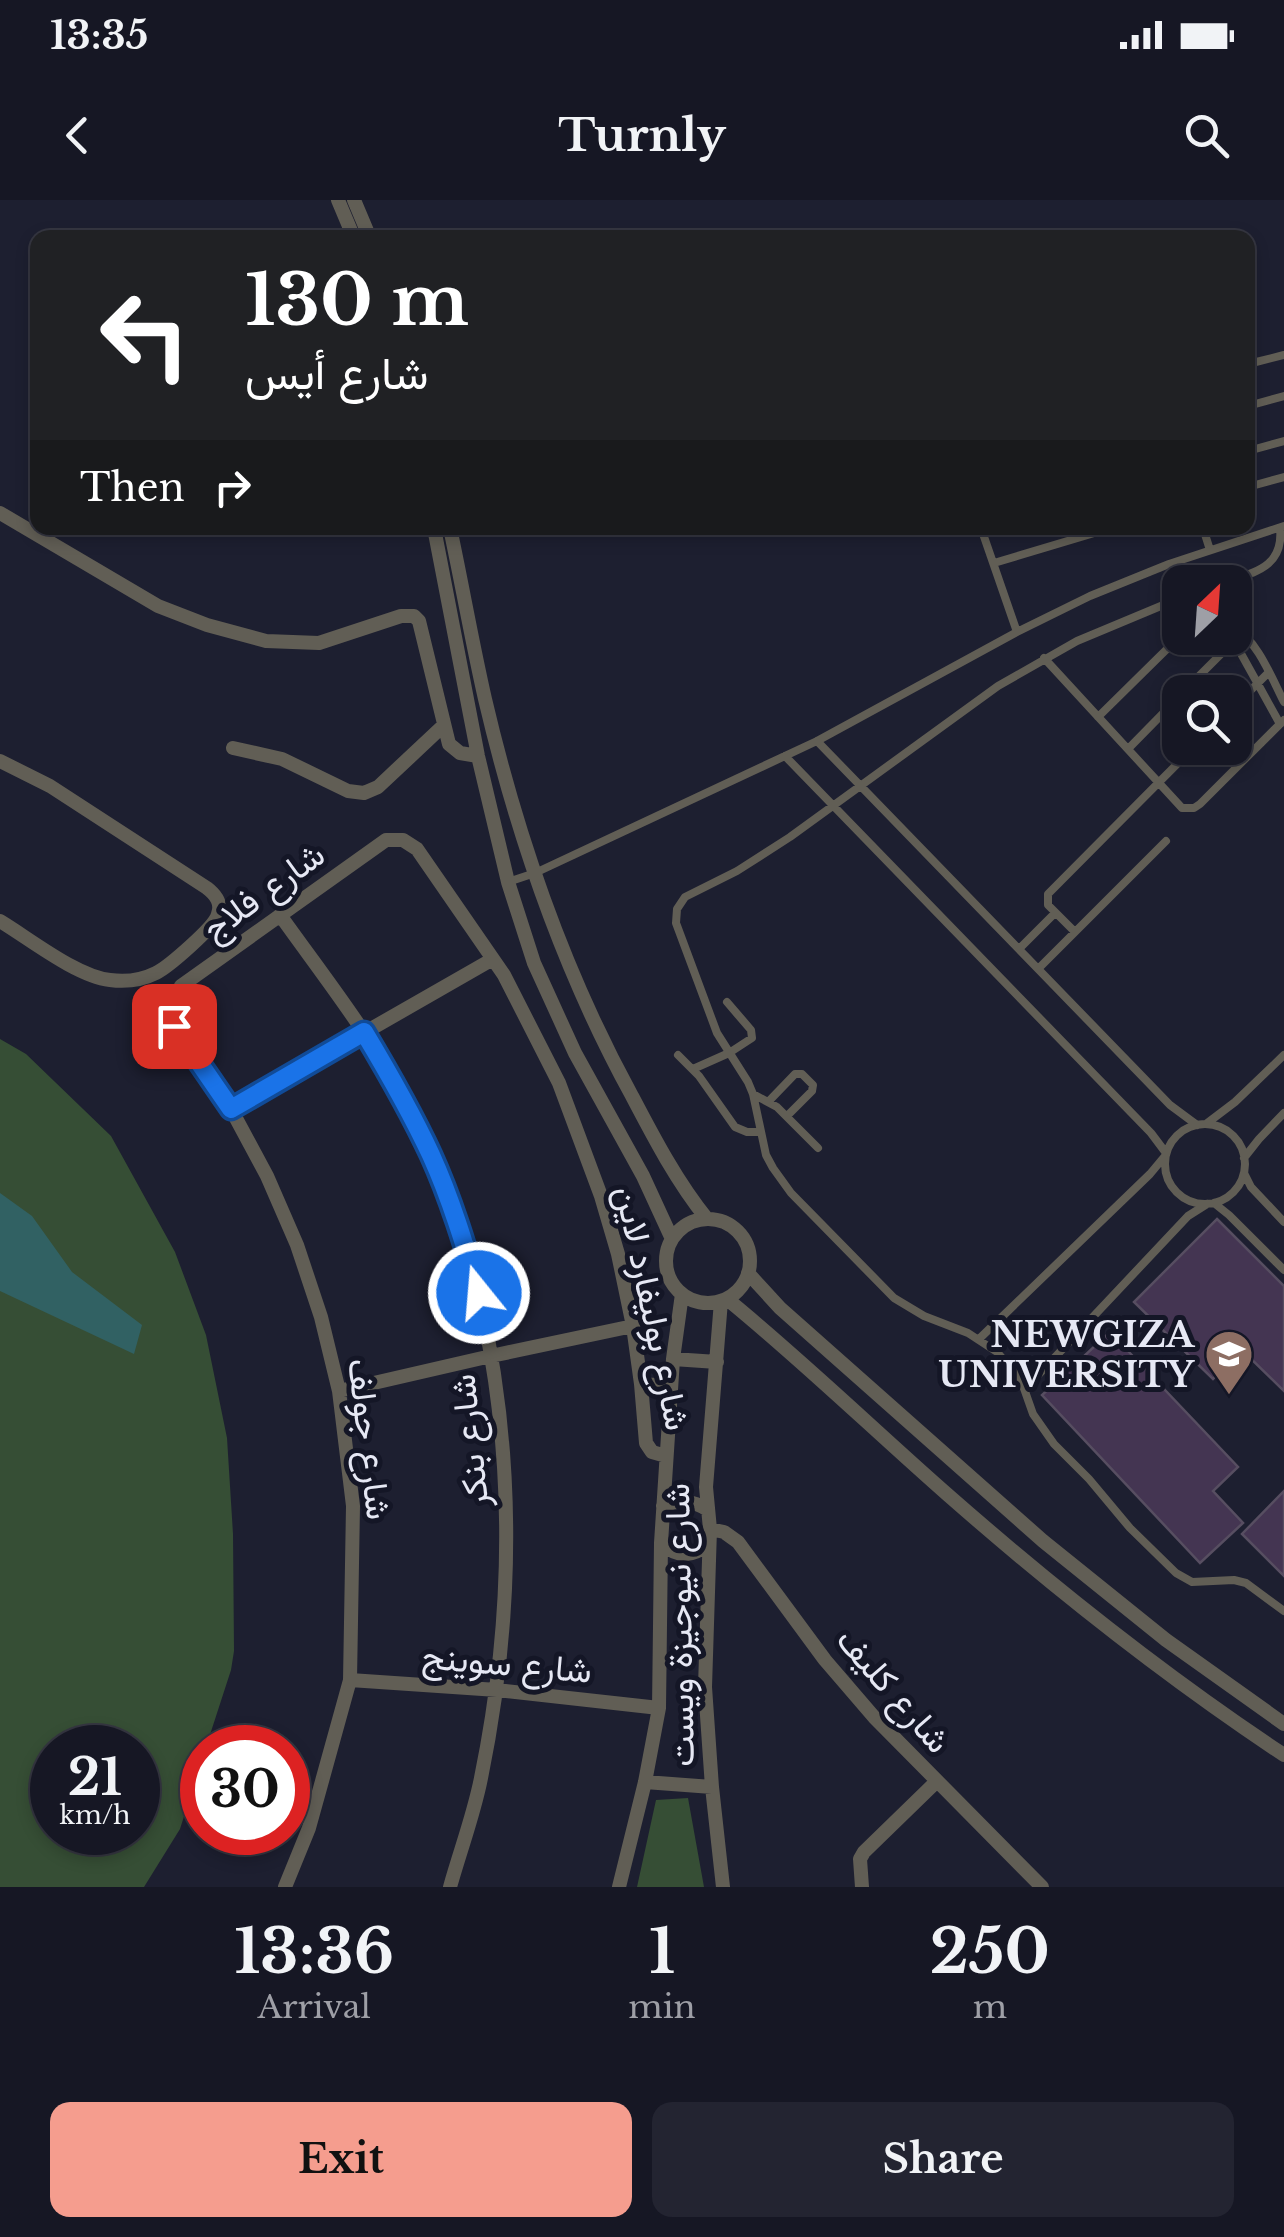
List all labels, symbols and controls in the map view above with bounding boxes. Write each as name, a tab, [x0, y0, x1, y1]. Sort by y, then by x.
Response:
text: 13:35	[50, 12, 148, 59]
text: Turnly	[558, 107, 726, 163]
icon: back	[50, 108, 105, 163]
icon: search	[1179, 108, 1234, 163]
text: 130 m	[245, 257, 469, 344]
icon: left	[80, 270, 210, 400]
text: شارع أيس	[245, 345, 429, 401]
icon: right	[205, 460, 260, 515]
text: Then	[80, 464, 185, 511]
north arrow	[1162, 565, 1252, 655]
map controls	[1162, 565, 1252, 765]
button: search	[1162, 675, 1252, 765]
street label: شارع فلاج	[193, 832, 334, 952]
pin	[132, 984, 217, 1069]
icon: arrive	[147, 999, 202, 1054]
street label: شارع بوليفارد لاين	[603, 1182, 700, 1435]
position arrow	[427, 1241, 531, 1345]
place label: NEWGIZA UNIVERSITY	[938, 1313, 1196, 1396]
school or university icon: NEWGIZA UNIVERSITY	[1203, 1328, 1255, 1396]
street label: شارع جولف	[336, 1356, 401, 1522]
street label: شارع بنكر	[441, 1372, 500, 1511]
street label: شارع نيوجيزة ويست	[655, 1483, 706, 1767]
street label: شارع كليف	[826, 1618, 960, 1764]
street label: شارع سوينج	[420, 1634, 594, 1695]
speed limit sign: 30	[180, 1725, 310, 1855]
text: 21	[68, 1746, 122, 1809]
text: km/h	[60, 1800, 130, 1831]
text: 13:36	[234, 1915, 394, 1989]
text: 1	[649, 1915, 675, 1989]
text: 250	[930, 1915, 1050, 1989]
text: Arrival	[258, 1987, 371, 2027]
text: min	[628, 1987, 696, 2027]
text: m	[973, 1987, 1007, 2027]
button: Exit	[50, 2102, 632, 2217]
button: Share	[652, 2102, 1234, 2217]

